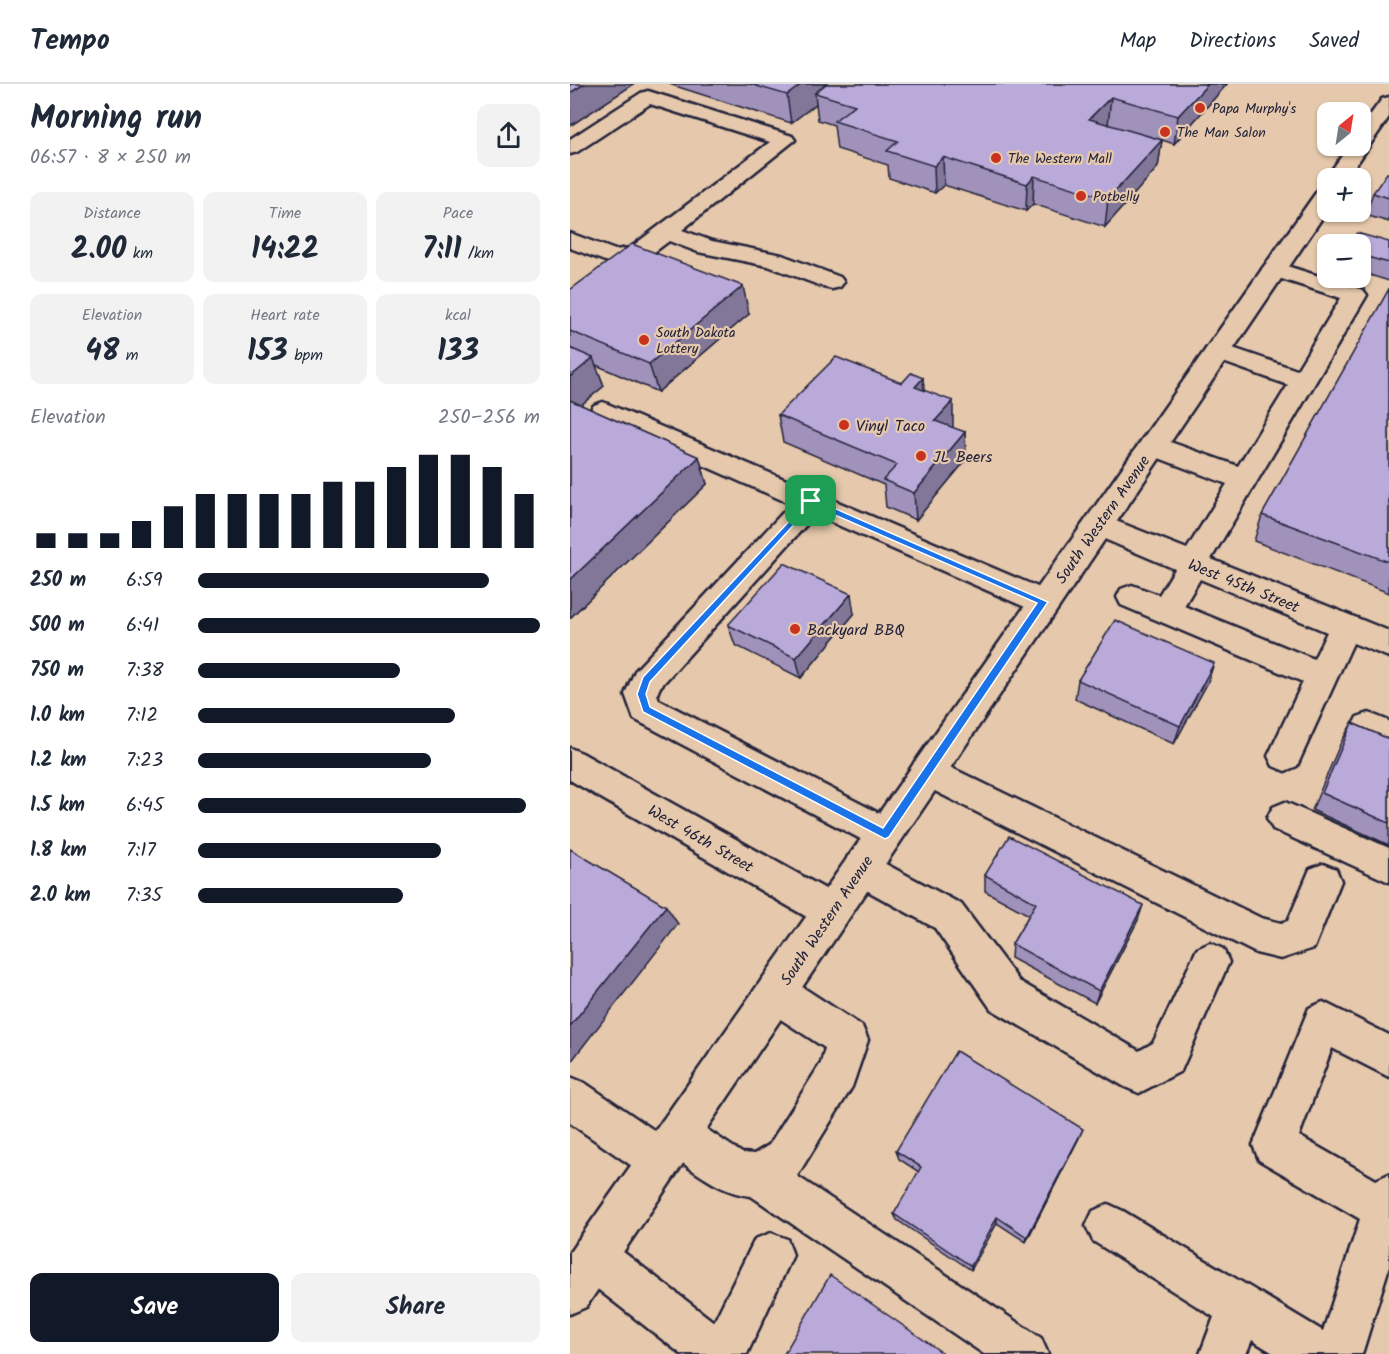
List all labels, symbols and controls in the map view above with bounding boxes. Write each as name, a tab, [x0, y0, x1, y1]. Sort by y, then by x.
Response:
text: Tempo	[30, 19, 110, 64]
text: Map	[1120, 25, 1156, 58]
text: Directions	[1189, 25, 1276, 58]
text: Saved	[1309, 25, 1359, 58]
text: Morning run	[30, 93, 202, 146]
place label: Papa Murphy's	[1212, 98, 1296, 120]
marker: Papa Murphy's	[1193, 101, 1207, 115]
north arrow	[1317, 102, 1371, 156]
map controls	[1317, 102, 1371, 288]
button: share	[477, 104, 540, 167]
place label: The Man Salon	[1177, 122, 1266, 144]
marker: The Man Salon	[1158, 125, 1172, 139]
text: 06:57 · 8 × 250 m	[30, 142, 191, 174]
place label: The Western Mall	[1008, 148, 1113, 170]
marker: The Western Mall	[989, 151, 1003, 165]
button: +	[1317, 168, 1371, 222]
place label: Potbelly	[1093, 186, 1140, 208]
marker: Potbelly	[1074, 189, 1088, 203]
text: Distance	[83, 201, 141, 226]
text: Time	[269, 201, 301, 226]
text: Pace	[443, 201, 473, 226]
text: 2.00	[71, 226, 126, 274]
text: 14:22	[251, 226, 319, 274]
text: 7:11	[422, 226, 462, 274]
button: −	[1317, 234, 1371, 288]
text: km	[126, 241, 153, 266]
text: /km	[462, 241, 494, 266]
text: Elevation	[82, 303, 142, 328]
text: Heart rate	[250, 303, 320, 328]
text: kcal	[445, 303, 471, 328]
place label: South Dakota Lottery	[656, 322, 736, 360]
text: 48	[85, 328, 119, 376]
text: 153	[247, 328, 288, 376]
text: 133	[437, 328, 479, 376]
marker: South Dakota Lottery	[637, 333, 651, 347]
text: m	[119, 343, 139, 368]
text: bpm	[288, 343, 323, 368]
text: Elevation	[30, 402, 106, 434]
text: 250–256 m	[438, 402, 540, 434]
place label: Vinyl Taco	[856, 414, 925, 439]
marker: Vinyl Taco	[837, 418, 851, 432]
place label: JL Beers	[933, 445, 993, 470]
marker: JL Beers	[914, 449, 928, 463]
street label: South Western Avenue	[1049, 450, 1157, 589]
pin	[785, 475, 836, 526]
icon: arrive	[794, 484, 827, 517]
street label: West 45th Street	[1184, 553, 1304, 620]
text: 250 m	[30, 565, 86, 597]
text: 6:59	[126, 565, 163, 597]
text: 500 m	[30, 610, 85, 642]
text: 6:41	[126, 610, 159, 642]
place label: Backyard BBQ	[807, 618, 905, 643]
marker: Backyard BBQ	[788, 622, 802, 636]
text: 750 m	[30, 655, 84, 687]
text: 7:38	[126, 655, 164, 687]
text: 1.0 km	[30, 700, 85, 732]
text: 7:12	[126, 700, 158, 732]
text: 1.2 km	[30, 745, 86, 777]
text: 7:23	[126, 745, 163, 777]
text: 1.5 km	[30, 790, 85, 822]
text: 6:45	[126, 790, 164, 822]
street label: West 46th Street	[643, 799, 759, 880]
text: 1.8 km	[30, 835, 87, 867]
text: 7:17	[126, 835, 156, 867]
street label: South Western Avenue	[774, 851, 880, 991]
text: 2.0 km	[30, 880, 91, 912]
text: 7:35	[126, 880, 162, 912]
button: Save	[30, 1273, 279, 1342]
button: Share	[291, 1273, 540, 1342]

